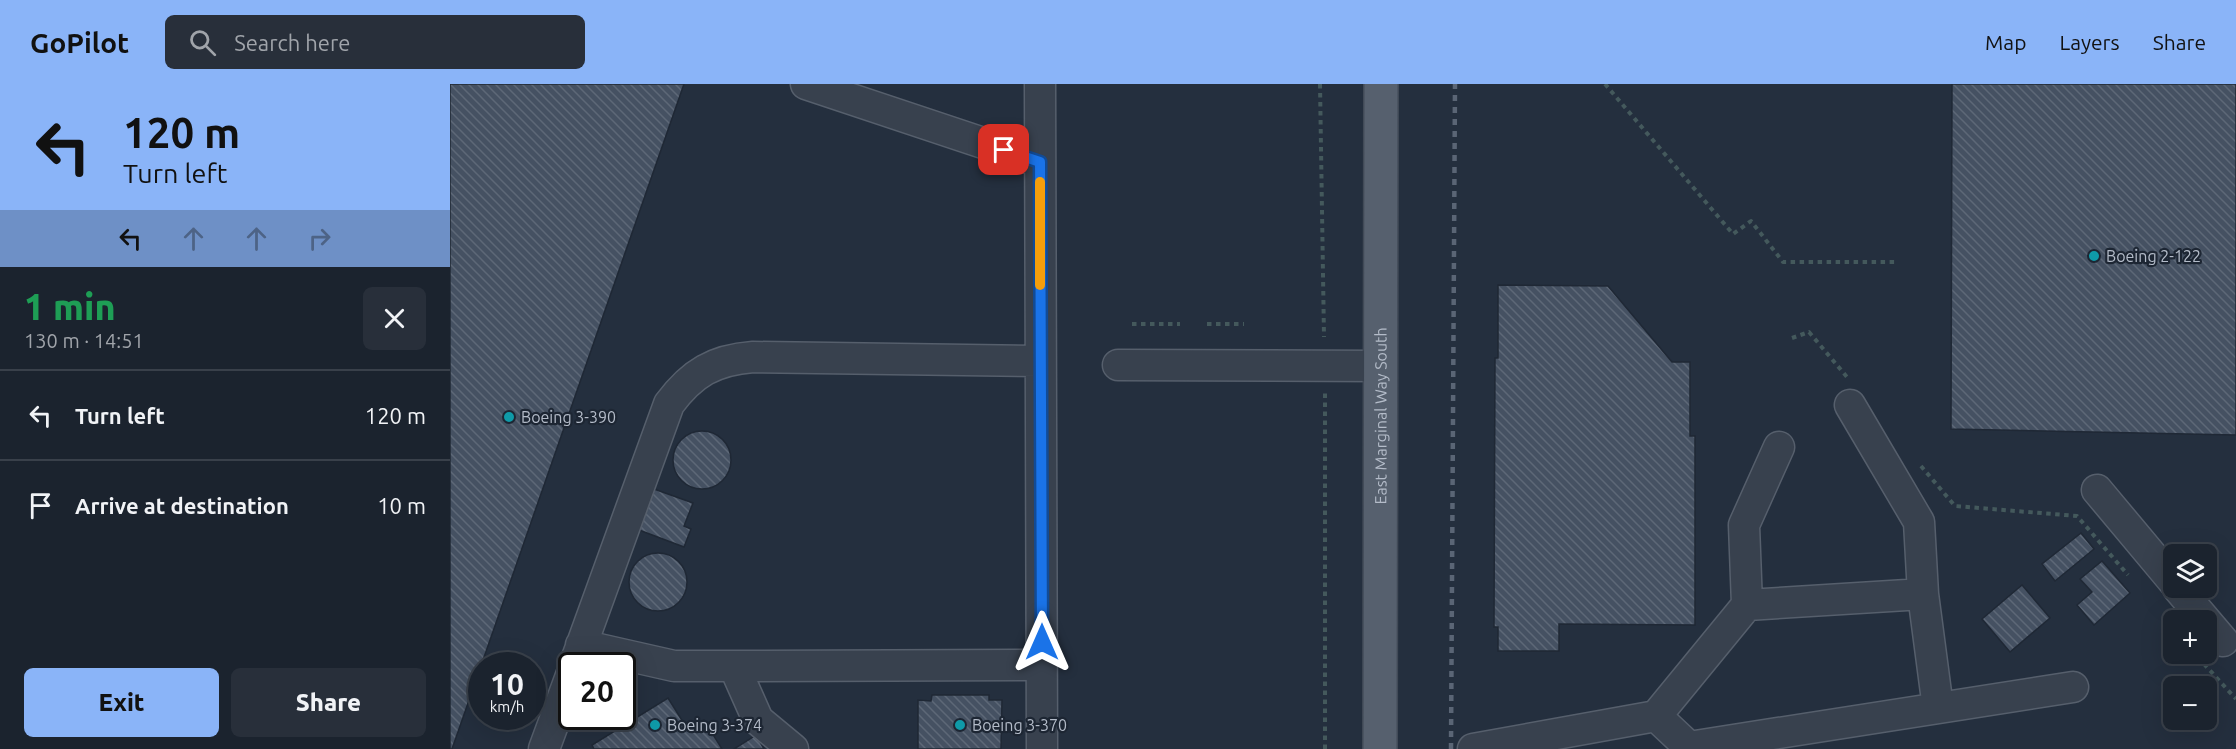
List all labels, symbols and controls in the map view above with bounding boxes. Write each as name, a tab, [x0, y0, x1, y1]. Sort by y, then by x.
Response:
search box	[165, 15, 585, 69]
icon: search	[186, 26, 219, 59]
text: GoPilot	[30, 27, 129, 58]
text: Search here	[234, 30, 350, 55]
text: Map	[1985, 30, 2026, 54]
text: Layers	[2059, 30, 2120, 54]
text: Share	[2153, 30, 2206, 54]
icon: left	[24, 108, 102, 186]
text: 120 m	[123, 109, 240, 156]
pin	[978, 124, 1029, 175]
icon: arrive	[987, 133, 1020, 166]
text: Turn left	[123, 158, 227, 188]
icon: left	[114, 222, 147, 255]
icon: ahead	[177, 222, 210, 255]
icon: ahead	[240, 222, 273, 255]
icon: right	[303, 222, 336, 255]
place label: Boeing 2-122	[2106, 247, 2201, 265]
marker: Boeing 2-122	[2087, 249, 2101, 263]
text: 1 min	[24, 286, 116, 327]
button: close	[363, 287, 426, 350]
street label: East Marginal Way South	[1371, 327, 1390, 505]
text: 130 m · 14:51	[24, 329, 144, 352]
icon: left	[24, 399, 57, 432]
text: Turn left	[75, 403, 165, 428]
text: 120 m	[365, 403, 426, 428]
place label: Boeing 3-390	[521, 408, 616, 426]
marker: Boeing 3-390	[502, 410, 516, 424]
icon: arrive	[24, 489, 57, 522]
text: Arrive at destination	[75, 493, 289, 518]
text: 10 m	[377, 493, 426, 518]
map controls	[2163, 544, 2217, 730]
button: layers	[2163, 544, 2217, 598]
position arrow	[1010, 610, 1074, 674]
button: +	[2163, 610, 2217, 664]
speed limit sign: 20	[558, 652, 636, 730]
text: 10	[490, 667, 524, 701]
button: Exit	[24, 668, 219, 737]
button: Share	[231, 668, 426, 737]
button: −	[2163, 676, 2217, 730]
text: km/h	[490, 698, 524, 715]
place label: Boeing 3-374	[667, 716, 762, 734]
place label: Boeing 3-370	[972, 716, 1067, 734]
marker: Boeing 3-374	[648, 718, 662, 732]
marker: Boeing 3-370	[953, 718, 967, 732]

